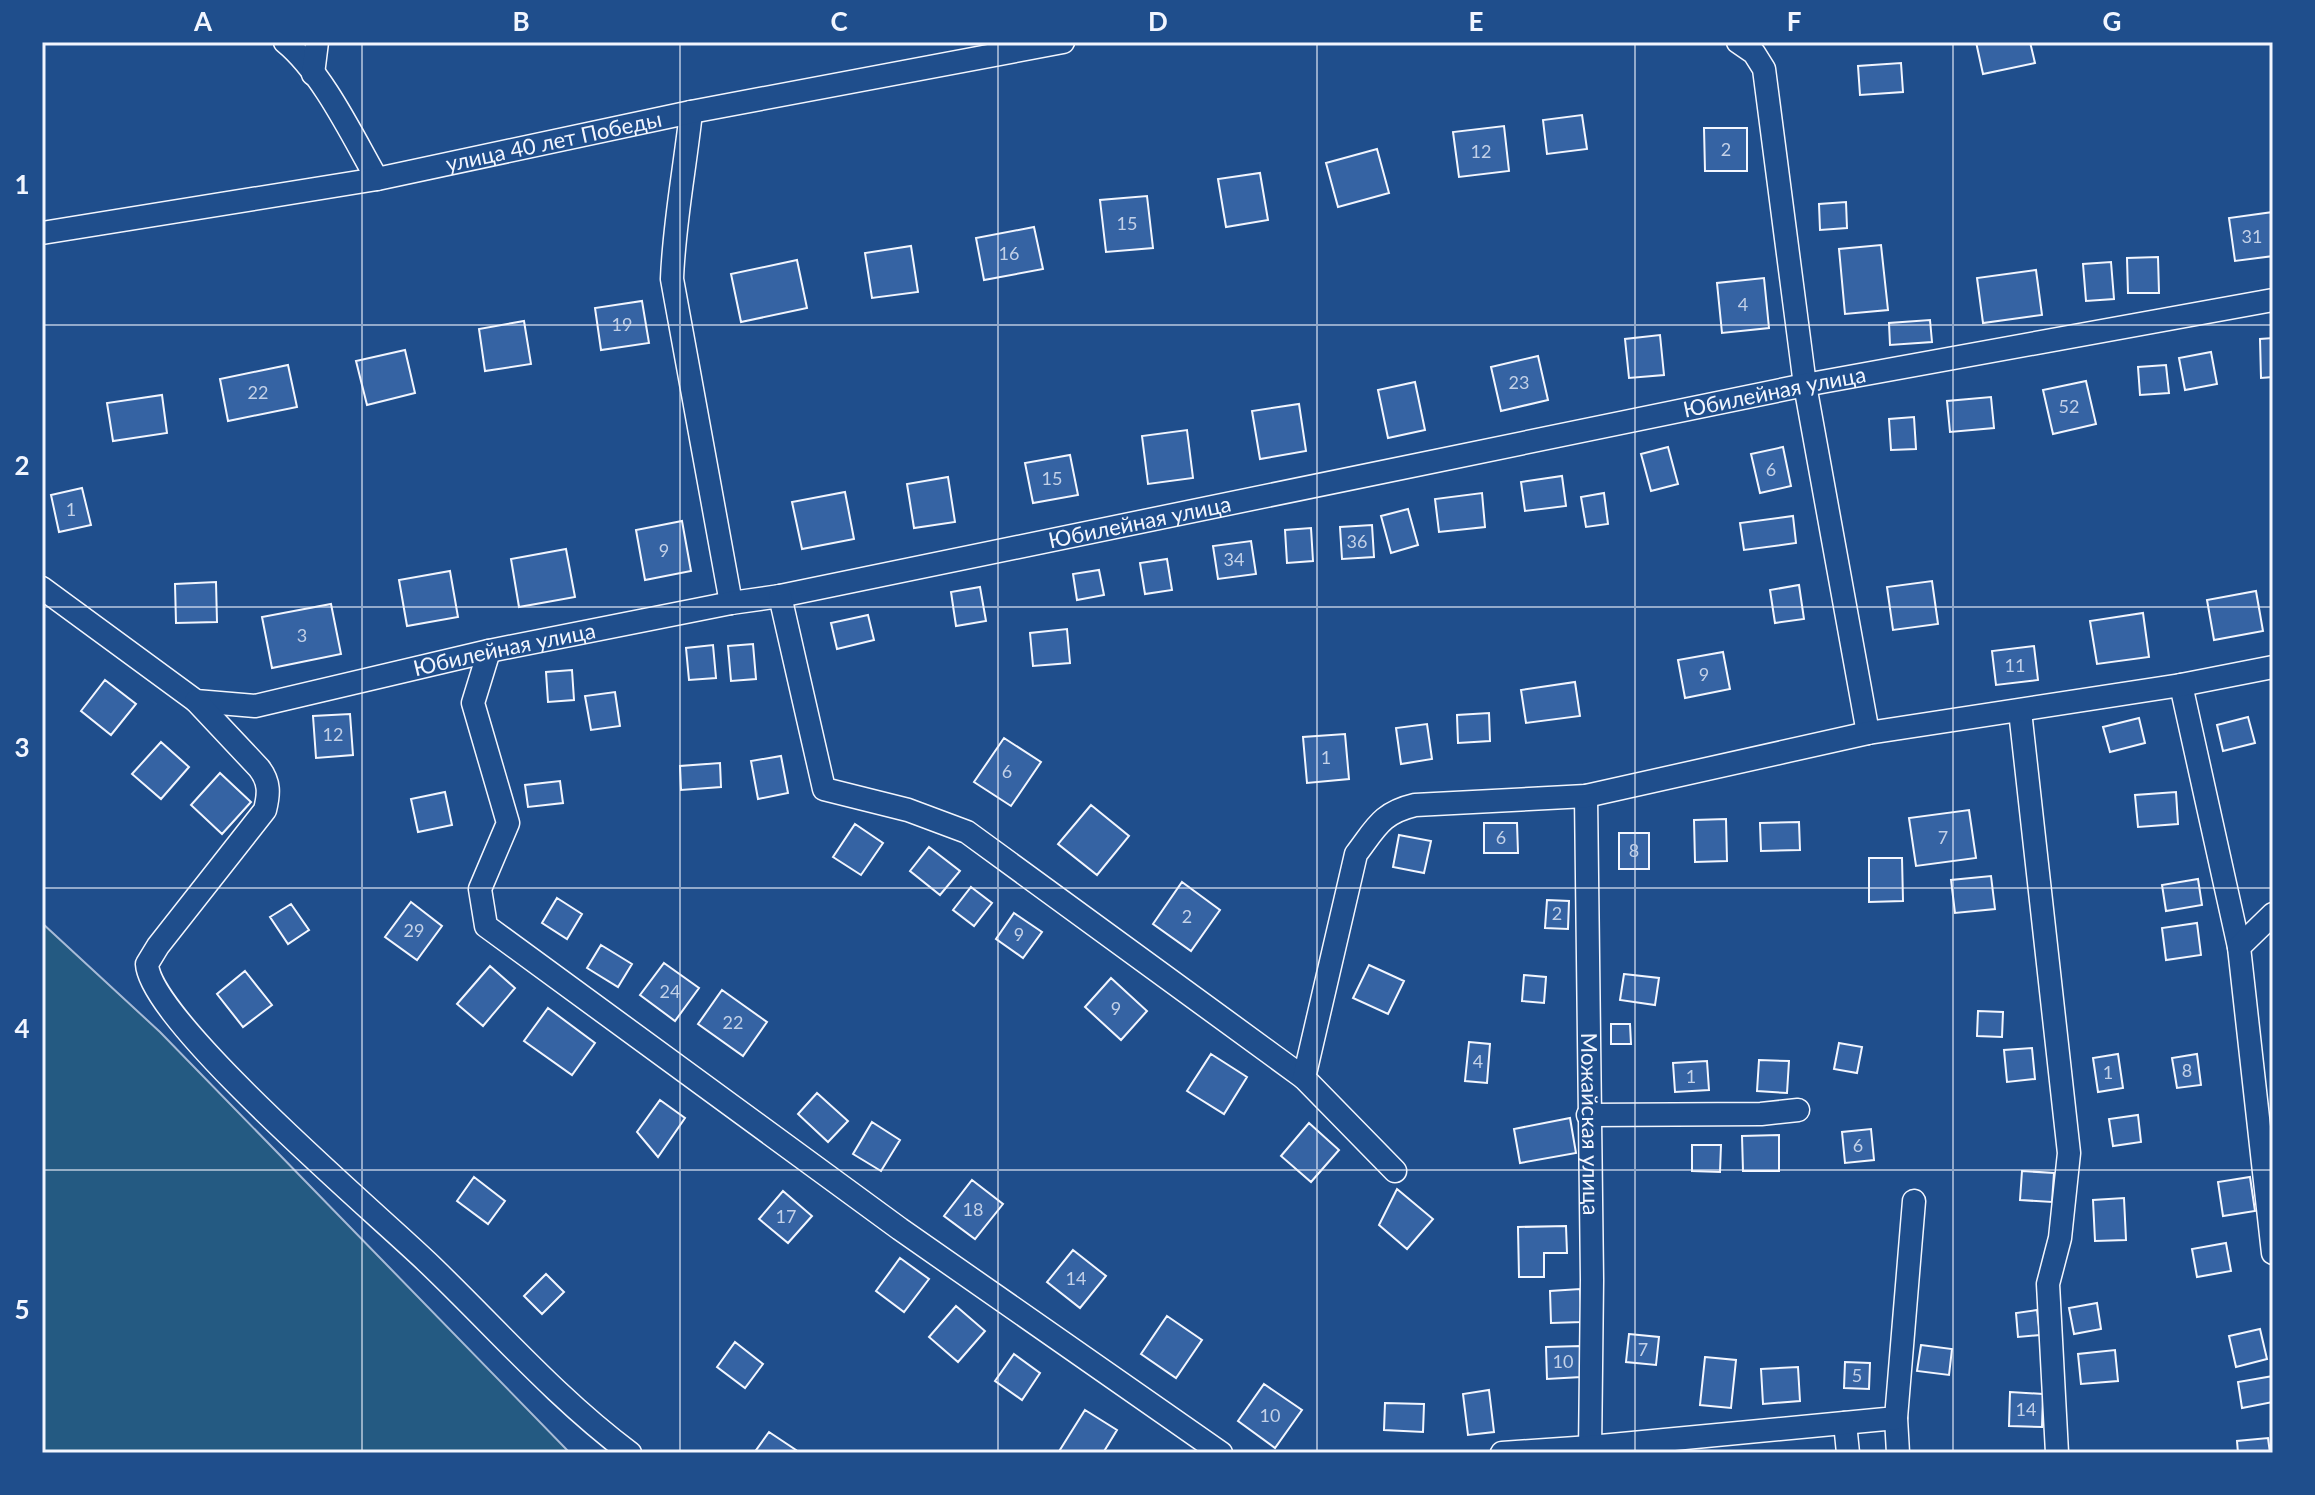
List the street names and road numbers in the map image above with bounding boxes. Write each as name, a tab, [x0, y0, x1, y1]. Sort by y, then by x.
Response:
street label: улица 40 лет Победы	[443, 105, 664, 177]
street label: Юбилейная улица	[1681, 360, 1868, 423]
street label: Юбилейная улица	[1046, 490, 1233, 553]
street label: Юбилейная улица	[410, 616, 598, 681]
street label: Можайская улица	[1576, 1033, 1605, 1215]

